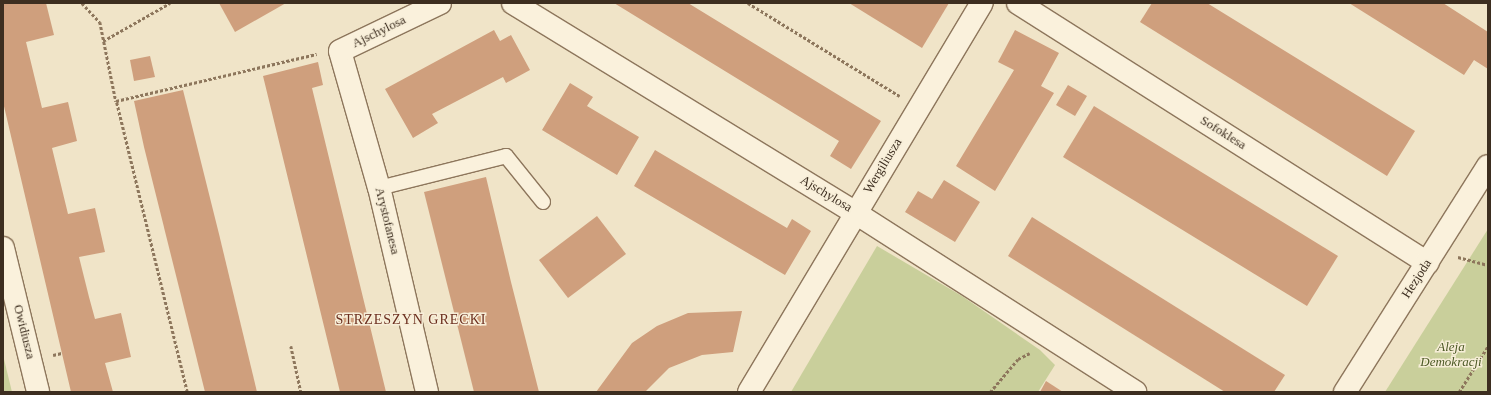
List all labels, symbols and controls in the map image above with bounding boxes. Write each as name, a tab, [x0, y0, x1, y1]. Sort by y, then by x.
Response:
street label: Ajschylosa	[350, 12, 408, 52]
street label: Sofoklesa	[1197, 113, 1249, 153]
street label: Wergiliusza	[860, 136, 906, 196]
street label: Ajschylosa	[797, 172, 855, 216]
street label: Arystofanesa	[371, 186, 403, 256]
street label: Hezjoda	[1399, 257, 1435, 301]
street label: Owidiusza	[10, 303, 38, 361]
district label: STRZESZYN GRECKI	[336, 312, 486, 328]
park label: Aleja Demokracji	[1420, 340, 1482, 371]

